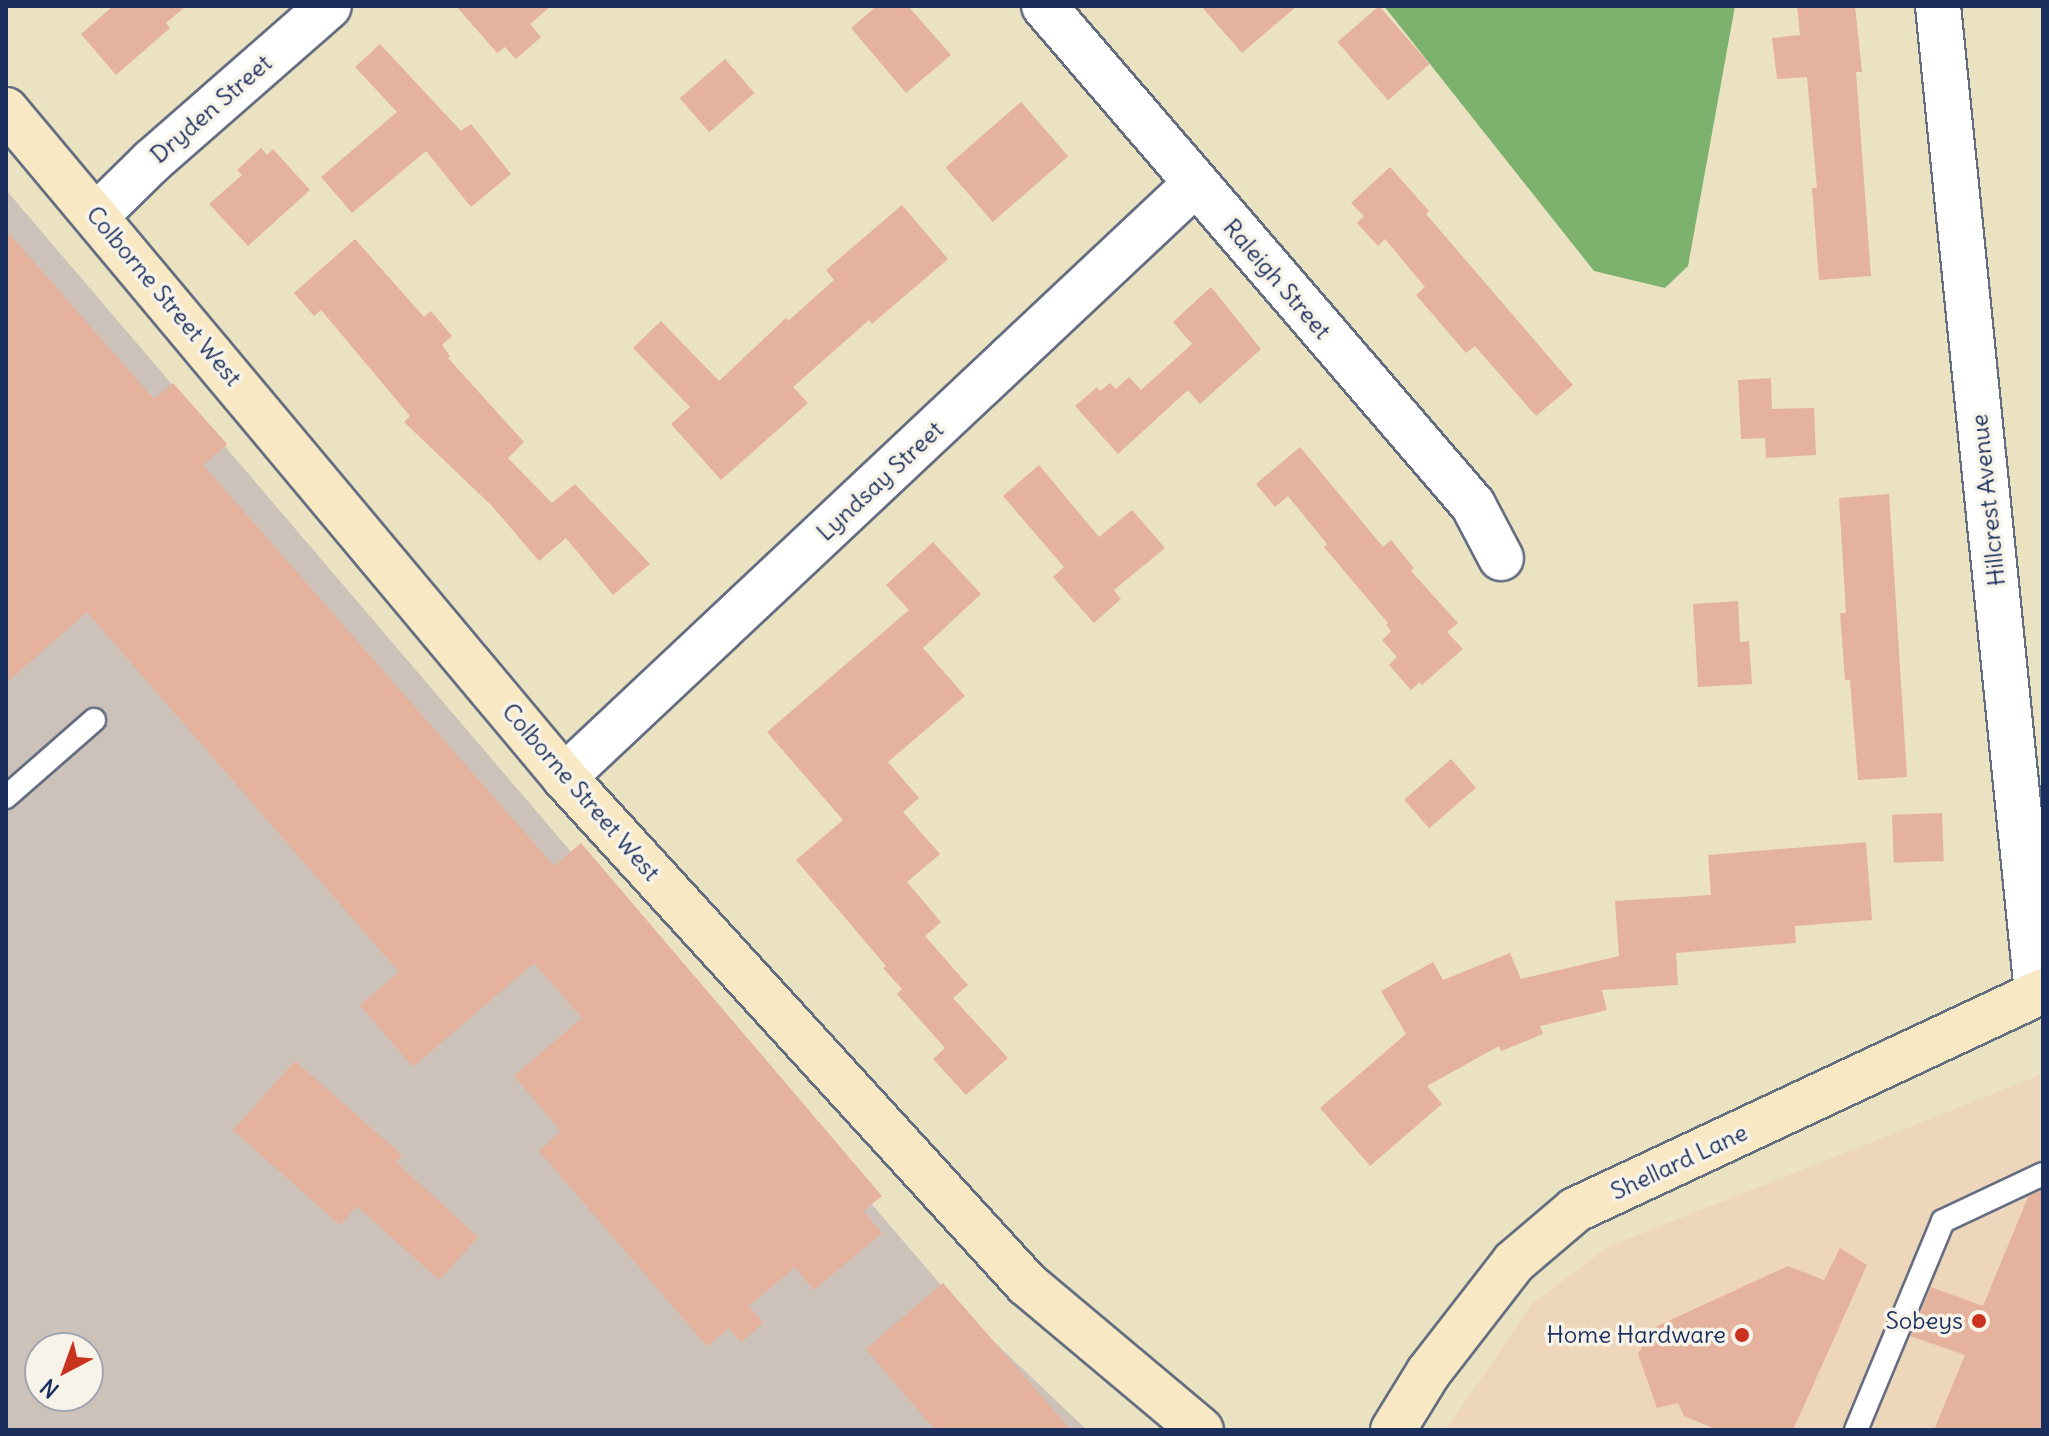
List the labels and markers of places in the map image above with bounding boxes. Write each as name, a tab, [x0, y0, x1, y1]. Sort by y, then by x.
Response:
place label: Sobeys	[1885, 1307, 1963, 1335]
marker: Sobeys	[1970, 1312, 1988, 1330]
place label: Home Hardware	[1546, 1321, 1726, 1349]
marker: Home Hardware	[1733, 1326, 1751, 1344]

